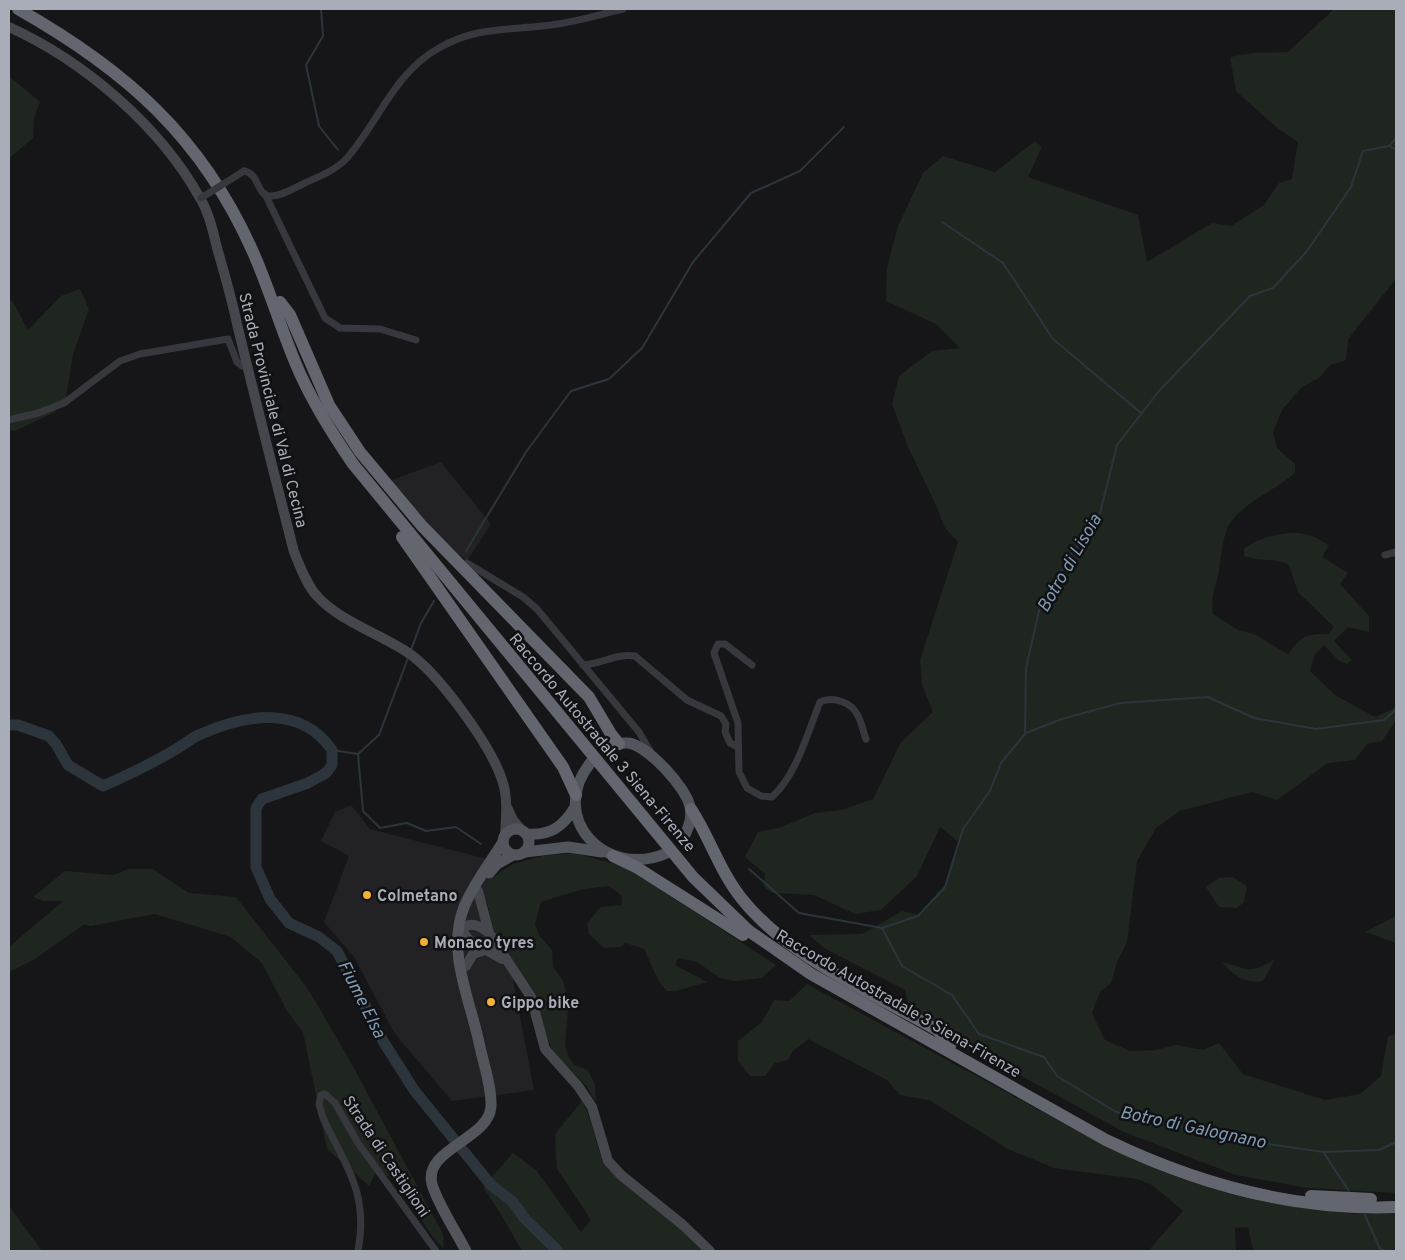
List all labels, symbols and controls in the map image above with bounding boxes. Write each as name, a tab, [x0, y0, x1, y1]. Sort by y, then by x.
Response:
street label: Strada Provinciale di Val di Cecina	[233, 291, 311, 530]
water label: Botro di Lisoia	[1033, 510, 1108, 617]
street label: Raccordo Autostradale 3 Siena-Firenze	[504, 630, 699, 857]
place label: Colmetano	[377, 887, 458, 907]
marker: Colmetano	[361, 889, 373, 901]
street label: Raccordo Autostradale 3 Siena-Firenze	[772, 926, 1024, 1083]
place label: Monaco tyres	[434, 934, 534, 954]
marker: Monaco tyres	[418, 936, 430, 948]
water label: Fiume Elsa	[331, 957, 390, 1043]
place label: Gippo bike	[501, 994, 579, 1014]
marker: Gippo bike	[485, 996, 497, 1008]
street label: Strada di Castiglioni	[337, 1092, 433, 1222]
water label: Botro di Galognano	[1118, 1102, 1268, 1155]

